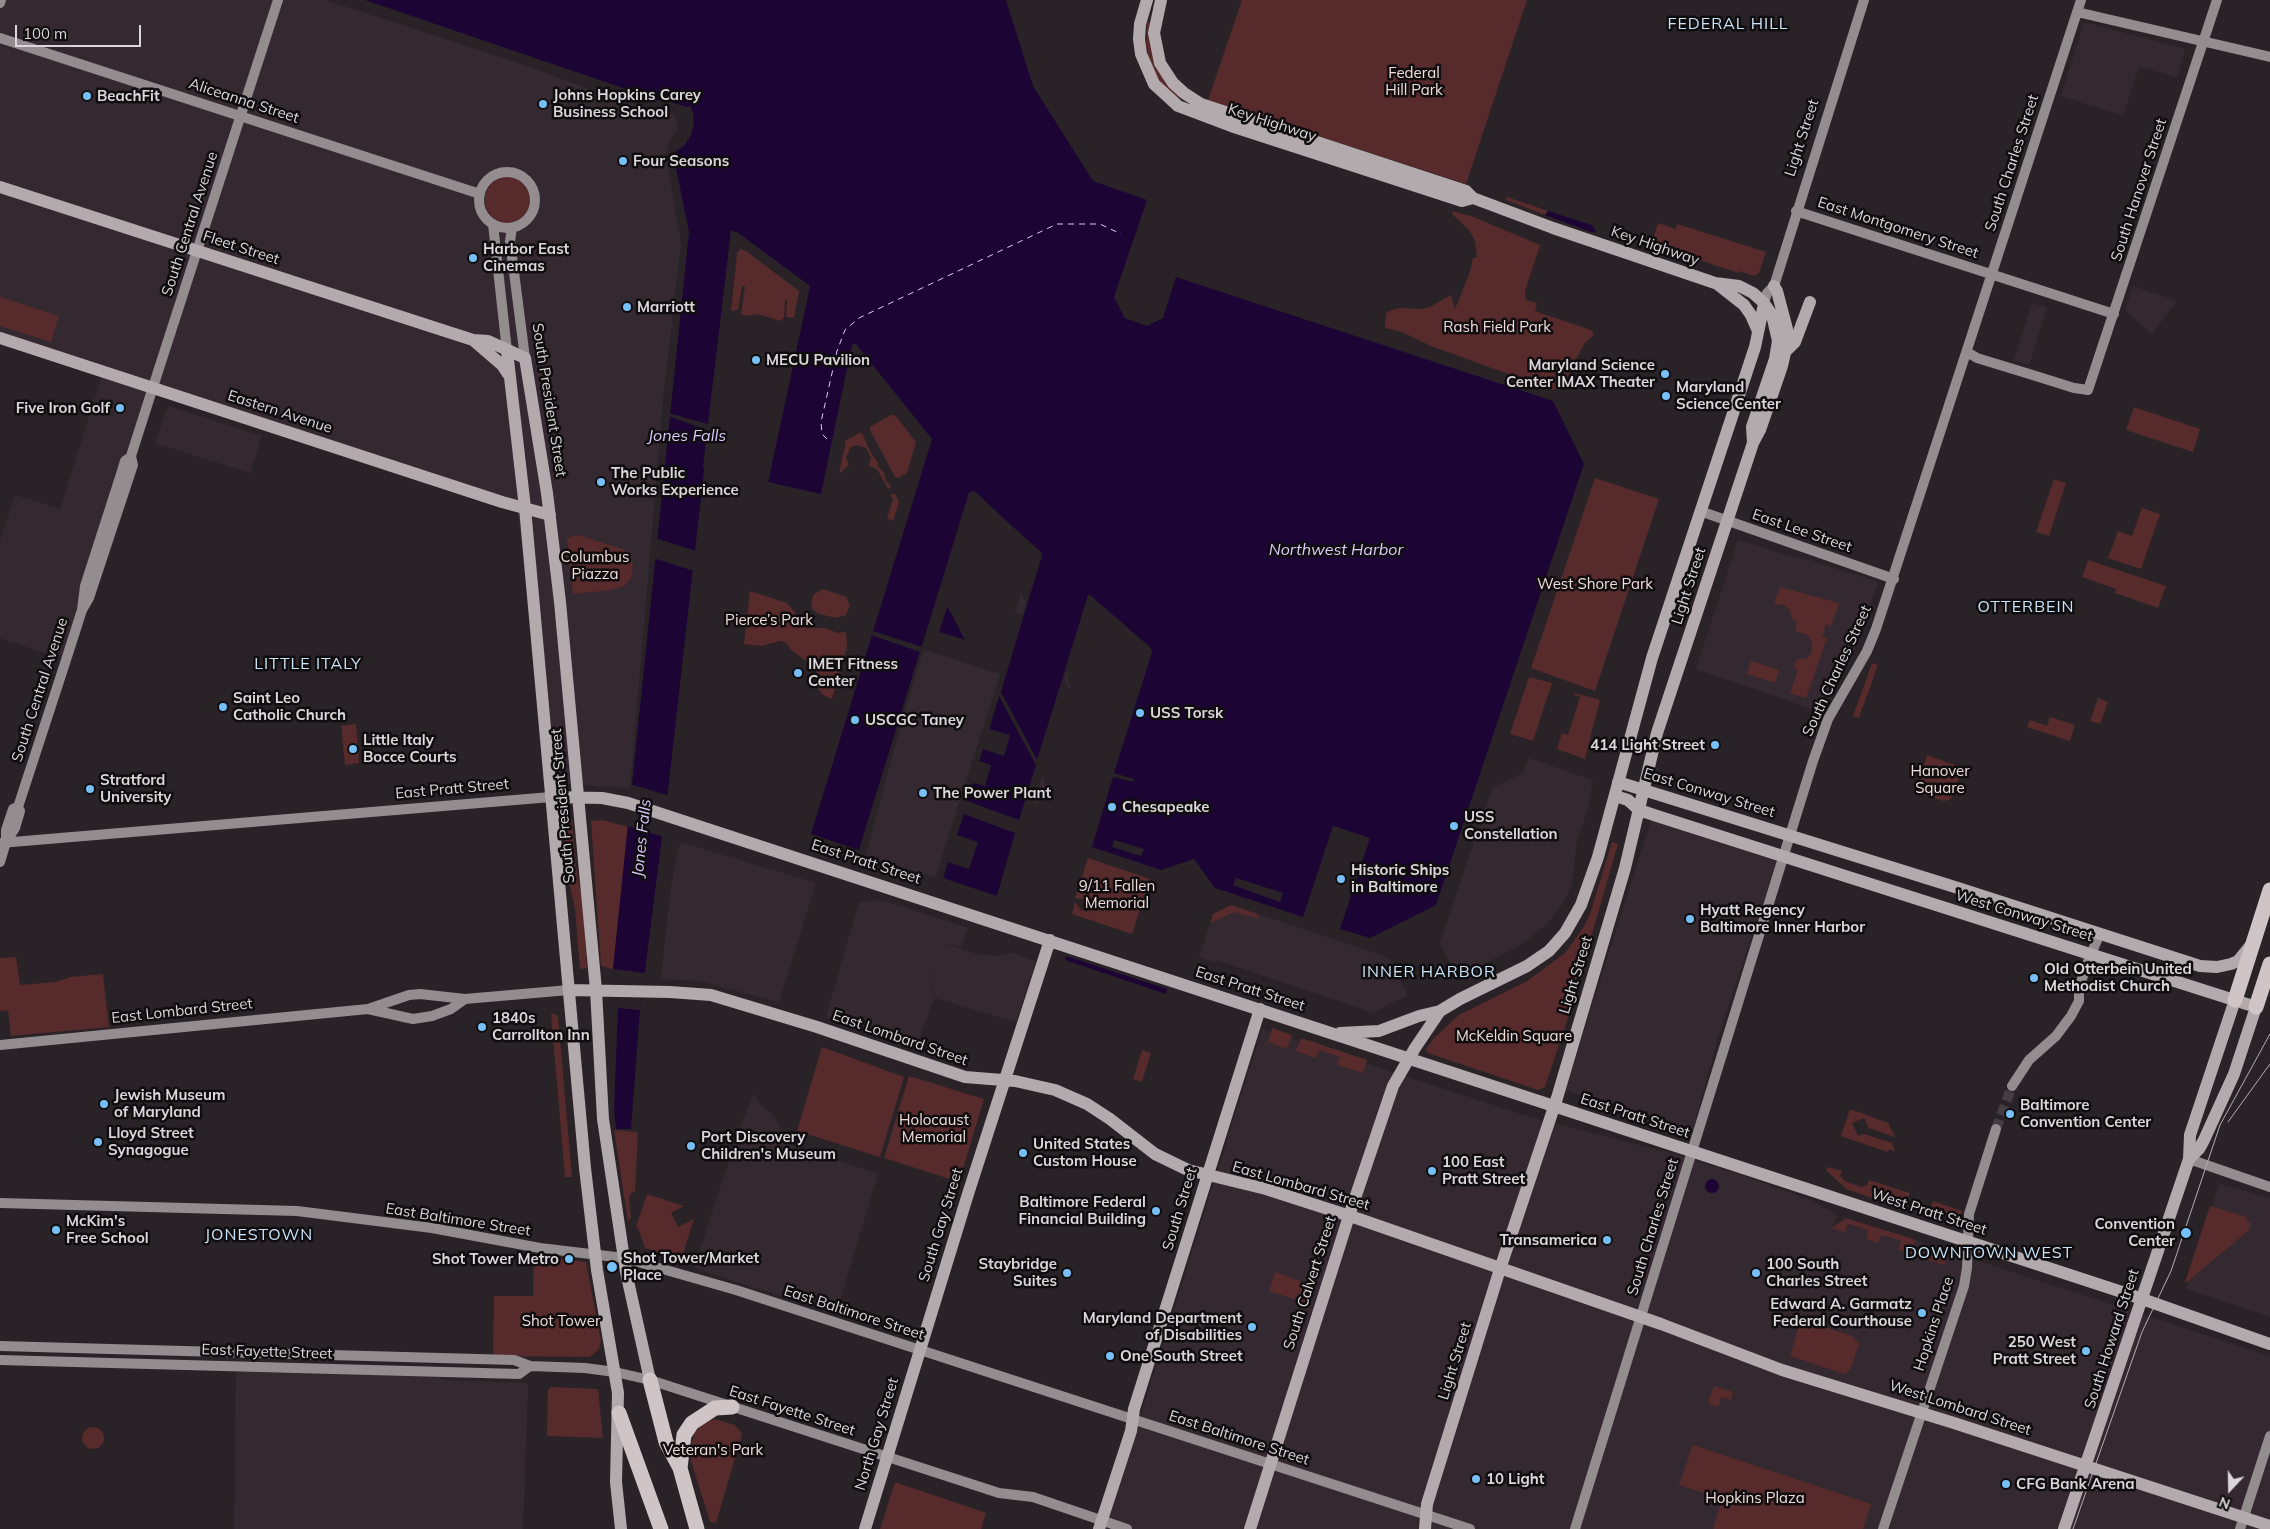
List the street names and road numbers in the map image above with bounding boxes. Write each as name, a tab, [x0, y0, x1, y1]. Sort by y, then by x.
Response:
street label: Aliceanna Street	[187, 75, 301, 127]
street label: South Charles Street	[1981, 92, 2043, 234]
street label: Light Street	[1781, 97, 1823, 179]
street label: Key Highway	[1226, 100, 1318, 146]
street label: South Hanover Street	[2107, 116, 2171, 264]
street label: South Central Avenue	[158, 150, 222, 298]
street label: East Montgomery Street	[1815, 194, 1981, 262]
street label: Key Highway	[1609, 223, 1701, 269]
street label: Fleet Street	[201, 227, 281, 269]
street label: South President Street	[528, 322, 570, 478]
street label: Eastern Avenue	[225, 387, 335, 437]
street label: East Lee Street	[1750, 506, 1854, 556]
street label: Light Street	[1668, 545, 1710, 627]
street label: South Charles Street	[1799, 603, 1875, 739]
street label: South Central Avenue	[8, 616, 72, 764]
street label: South President Street	[547, 728, 579, 884]
street label: East Conway Street	[1641, 764, 1777, 822]
street label: East Pratt Street	[394, 775, 510, 803]
street label: East Pratt Street	[809, 836, 923, 888]
street label: West Conway Street	[1953, 887, 2095, 945]
street label: Light Street	[1556, 934, 1596, 1016]
street label: East Pratt Street	[1193, 963, 1307, 1015]
street label: East Lombard Street	[111, 995, 253, 1027]
street label: East Lombard Street	[830, 1006, 970, 1070]
street label: East Pratt Street	[1578, 1090, 1692, 1142]
street label: South Charles Street	[1624, 1156, 1682, 1298]
street label: East Lombard Street	[1230, 1158, 1372, 1214]
street label: South Street	[1159, 1165, 1201, 1253]
street label: South Gay Street	[915, 1166, 967, 1284]
street label: West Pratt Street	[1869, 1185, 1989, 1239]
street label: East Baltimore Street	[384, 1200, 532, 1240]
street label: South Calvert Street	[1280, 1214, 1340, 1352]
street label: South Howard Street	[2081, 1267, 2143, 1411]
street label: Hopkins Place	[1910, 1274, 1958, 1374]
street label: East Baltimore Street	[782, 1282, 926, 1344]
street label: Light Street	[1435, 1320, 1475, 1402]
street label: East Fayette Street	[201, 1341, 333, 1363]
street label: North Gay Street	[851, 1376, 903, 1492]
street label: West Lombard Street	[1887, 1377, 2033, 1439]
street label: East Fayette Street	[727, 1382, 857, 1440]
street label: East Baltimore Street	[1167, 1407, 1311, 1469]

